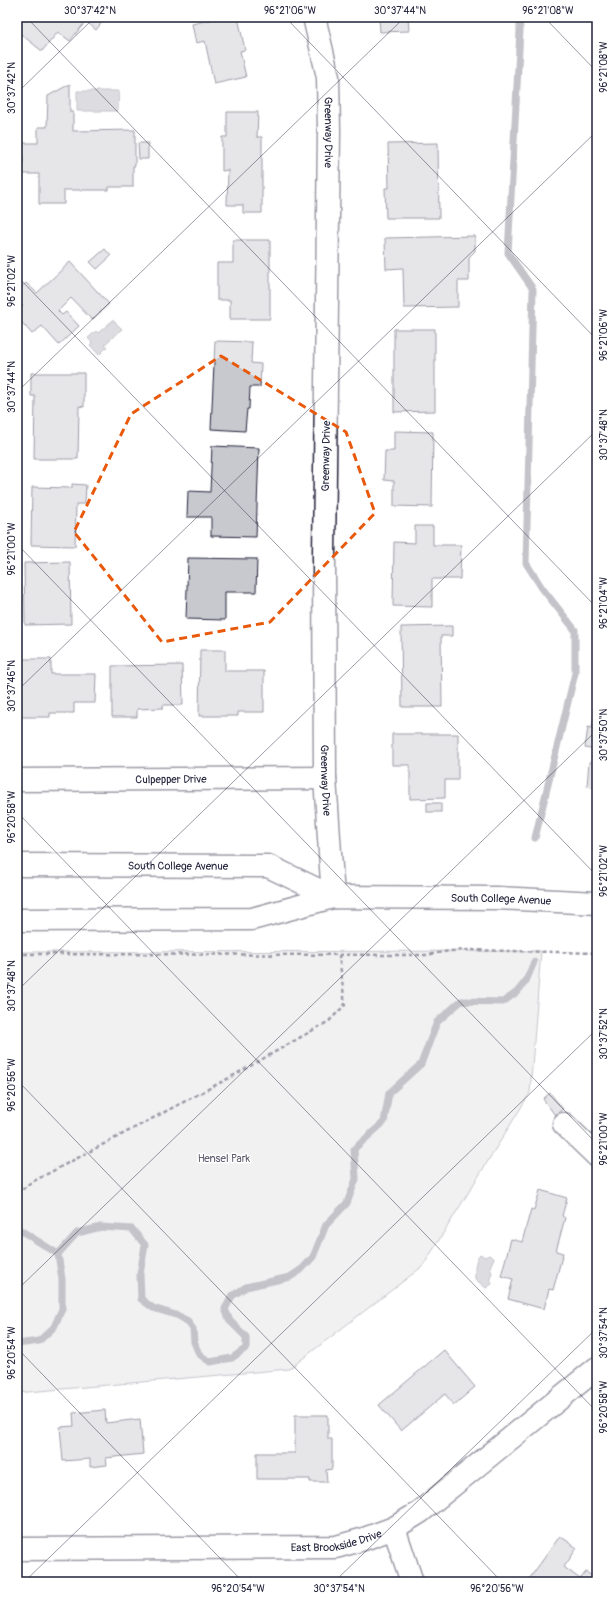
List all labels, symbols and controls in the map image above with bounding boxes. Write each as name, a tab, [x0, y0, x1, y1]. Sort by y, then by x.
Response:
text: 30°37'42"N	[64, 5, 116, 17]
text: 96°21'06"W	[264, 5, 316, 17]
text: 30°37'44"N	[374, 5, 426, 17]
text: 96°21'08"W	[522, 5, 574, 17]
text: 96°21'08"W	[598, 41, 610, 93]
text: 30°37'42"N	[6, 62, 18, 114]
street label: Greenway Drive	[322, 97, 336, 169]
text: 96°21'02"W	[6, 255, 18, 307]
text: 96°21'06"W	[598, 309, 610, 361]
text: 30°37'44"N	[6, 361, 18, 413]
text: 30°37'48"N	[598, 409, 610, 461]
street label: Greenway Drive	[319, 420, 333, 492]
text: 96°21'00"W	[6, 522, 18, 576]
text: 96°21'04"W	[598, 577, 610, 629]
text: 30°37'46"N	[6, 660, 18, 712]
text: 30°37'50"N	[598, 708, 610, 761]
street label: Greenway Drive	[318, 745, 334, 817]
street label: Culpepper Drive	[135, 772, 207, 786]
text: 96°20'58"W	[6, 790, 18, 843]
text: 96°21'02"W	[598, 845, 610, 897]
street label: South College Avenue	[128, 859, 229, 872]
street label: South College Avenue	[451, 891, 552, 907]
text: 30°37'48"N	[6, 960, 18, 1012]
text: 30°37'52"N	[598, 1008, 610, 1060]
text: 96°20'56"W	[6, 1058, 18, 1112]
text: 96°21'00"W	[598, 1112, 610, 1166]
park label: Hensel Park	[198, 1152, 251, 1165]
text: 30°37'54"N	[598, 1307, 610, 1359]
text: 96°20'54"W	[6, 1326, 18, 1380]
text: 96°20'58"W	[598, 1380, 610, 1433]
street label: East Brookside Drive	[291, 1526, 384, 1554]
text: 96°20'54"W	[211, 1583, 265, 1595]
text: 30°37'54"N	[313, 1583, 365, 1595]
text: 96°20'56"W	[470, 1583, 524, 1595]

